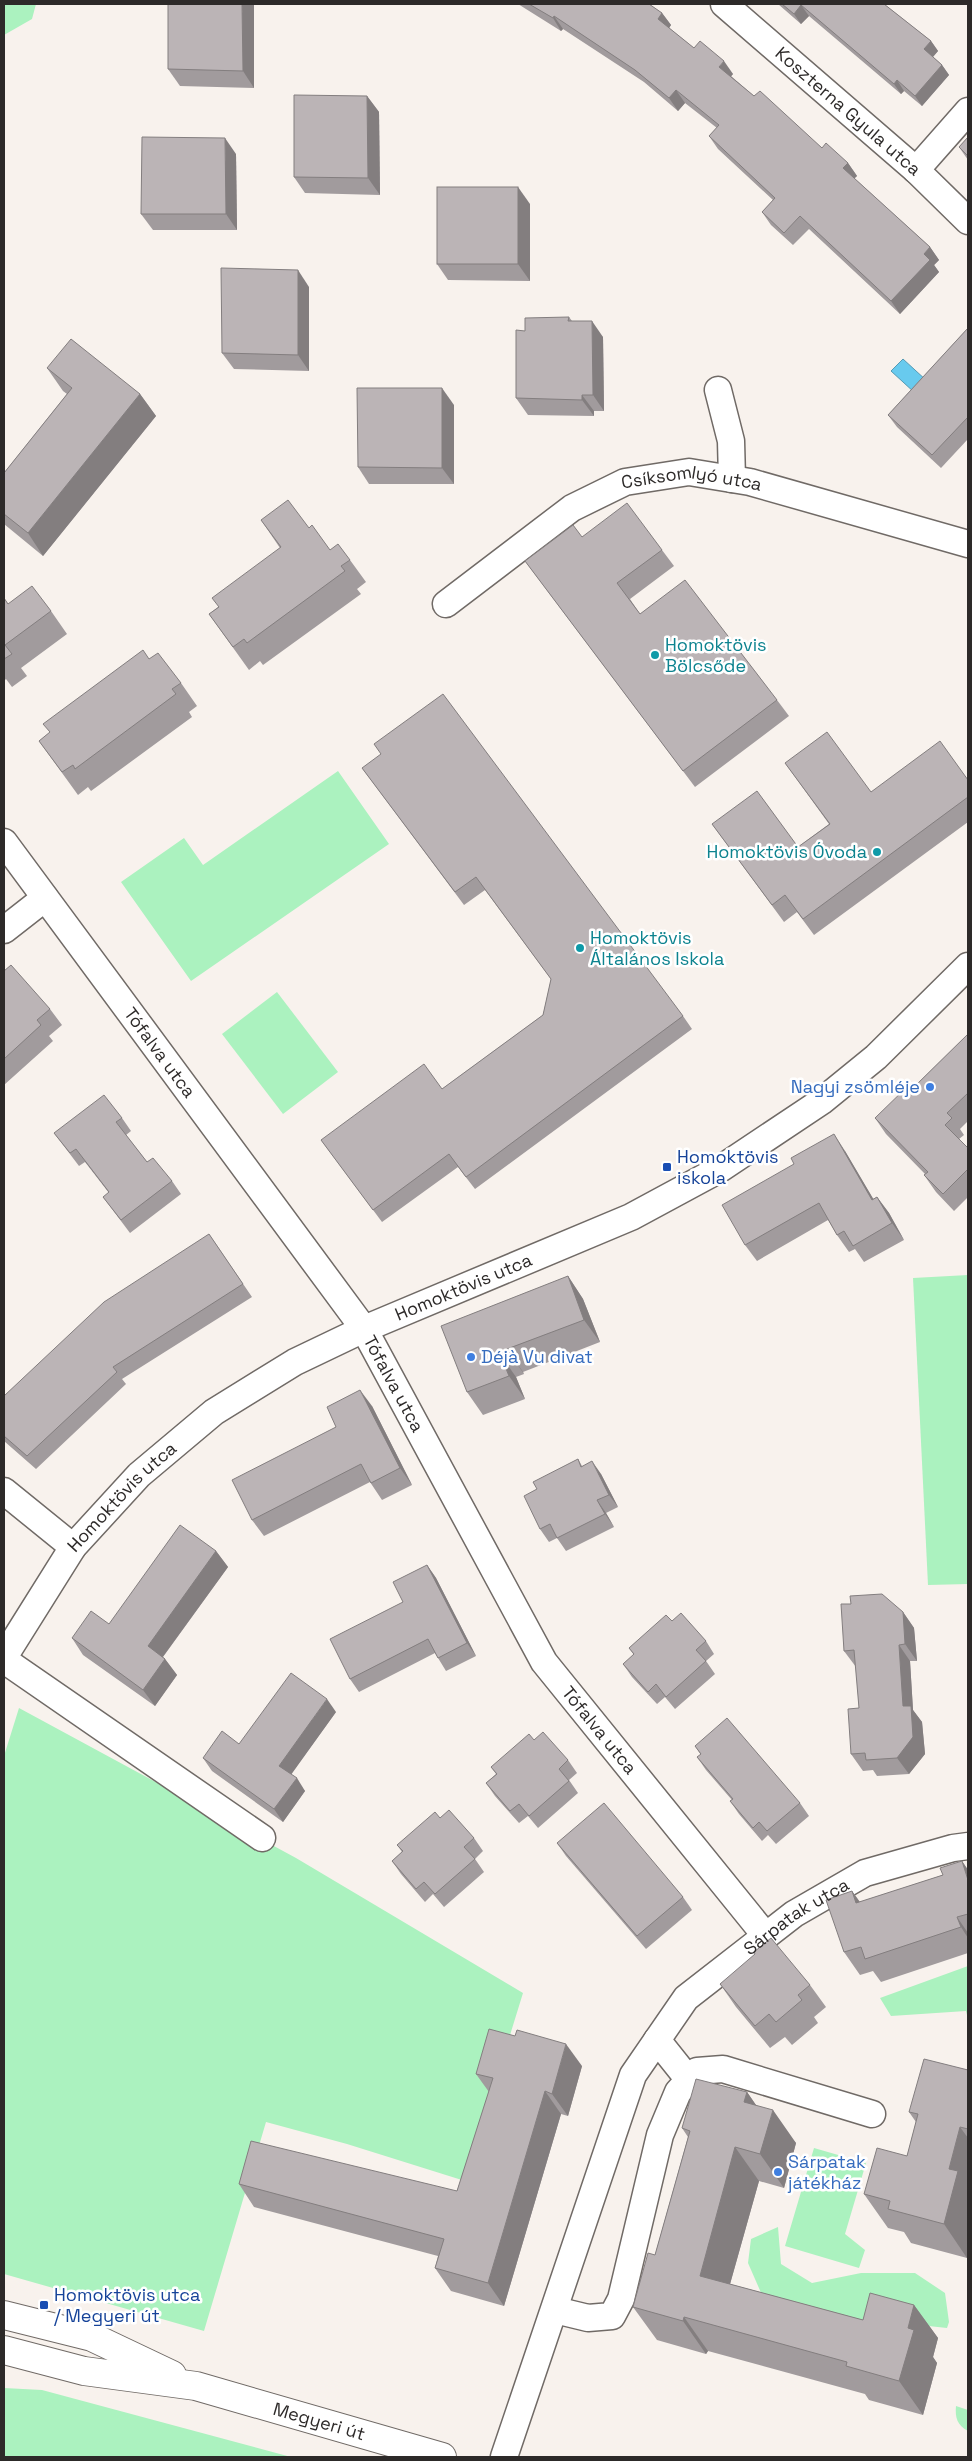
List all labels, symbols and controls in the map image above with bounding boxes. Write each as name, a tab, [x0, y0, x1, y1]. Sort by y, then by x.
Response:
street label: Koszterna Gyula utca	[771, 41, 926, 180]
street label: Csíksomlyó utca	[620, 460, 765, 496]
place label: Homoktövis Bölcsőde	[665, 633, 767, 677]
marker: Homoktövis Bölcsőde	[649, 649, 661, 661]
place label: Homoktövis Óvoda	[706, 840, 867, 863]
marker: Homoktövis Óvoda	[871, 846, 883, 858]
place label: Homoktövis Általános Iskola	[590, 926, 724, 970]
marker: Homoktövis Általános Iskola	[574, 942, 586, 954]
street label: Tófalva utca	[119, 1003, 201, 1102]
place label: Nagyi zsömléje	[791, 1075, 920, 1098]
marker: Nagyi zsömléje	[924, 1081, 936, 1093]
place label: Homoktövis iskola	[677, 1145, 779, 1189]
marker: Homoktövis iskola	[661, 1161, 673, 1173]
street label: Homoktövis utca	[391, 1248, 535, 1326]
street label: Tófalva utca	[359, 1331, 430, 1436]
place label: Déjà Vu divat	[481, 1345, 593, 1368]
marker: Déjà Vu divat	[465, 1351, 477, 1363]
street label: Homoktövis utca	[62, 1436, 181, 1557]
street label: Tófalva utca	[557, 1681, 642, 1779]
street label: Sárpatak utca	[739, 1873, 853, 1960]
place label: Sárpatak játékház	[787, 2150, 866, 2194]
marker: Sárpatak játékház	[772, 2166, 784, 2178]
place label: Homoktövis utca / Megyeri út	[54, 2283, 200, 2327]
marker: Homoktövis utca / Megyeri út	[38, 2299, 50, 2311]
street label: Megyeri út	[271, 2397, 368, 2445]

